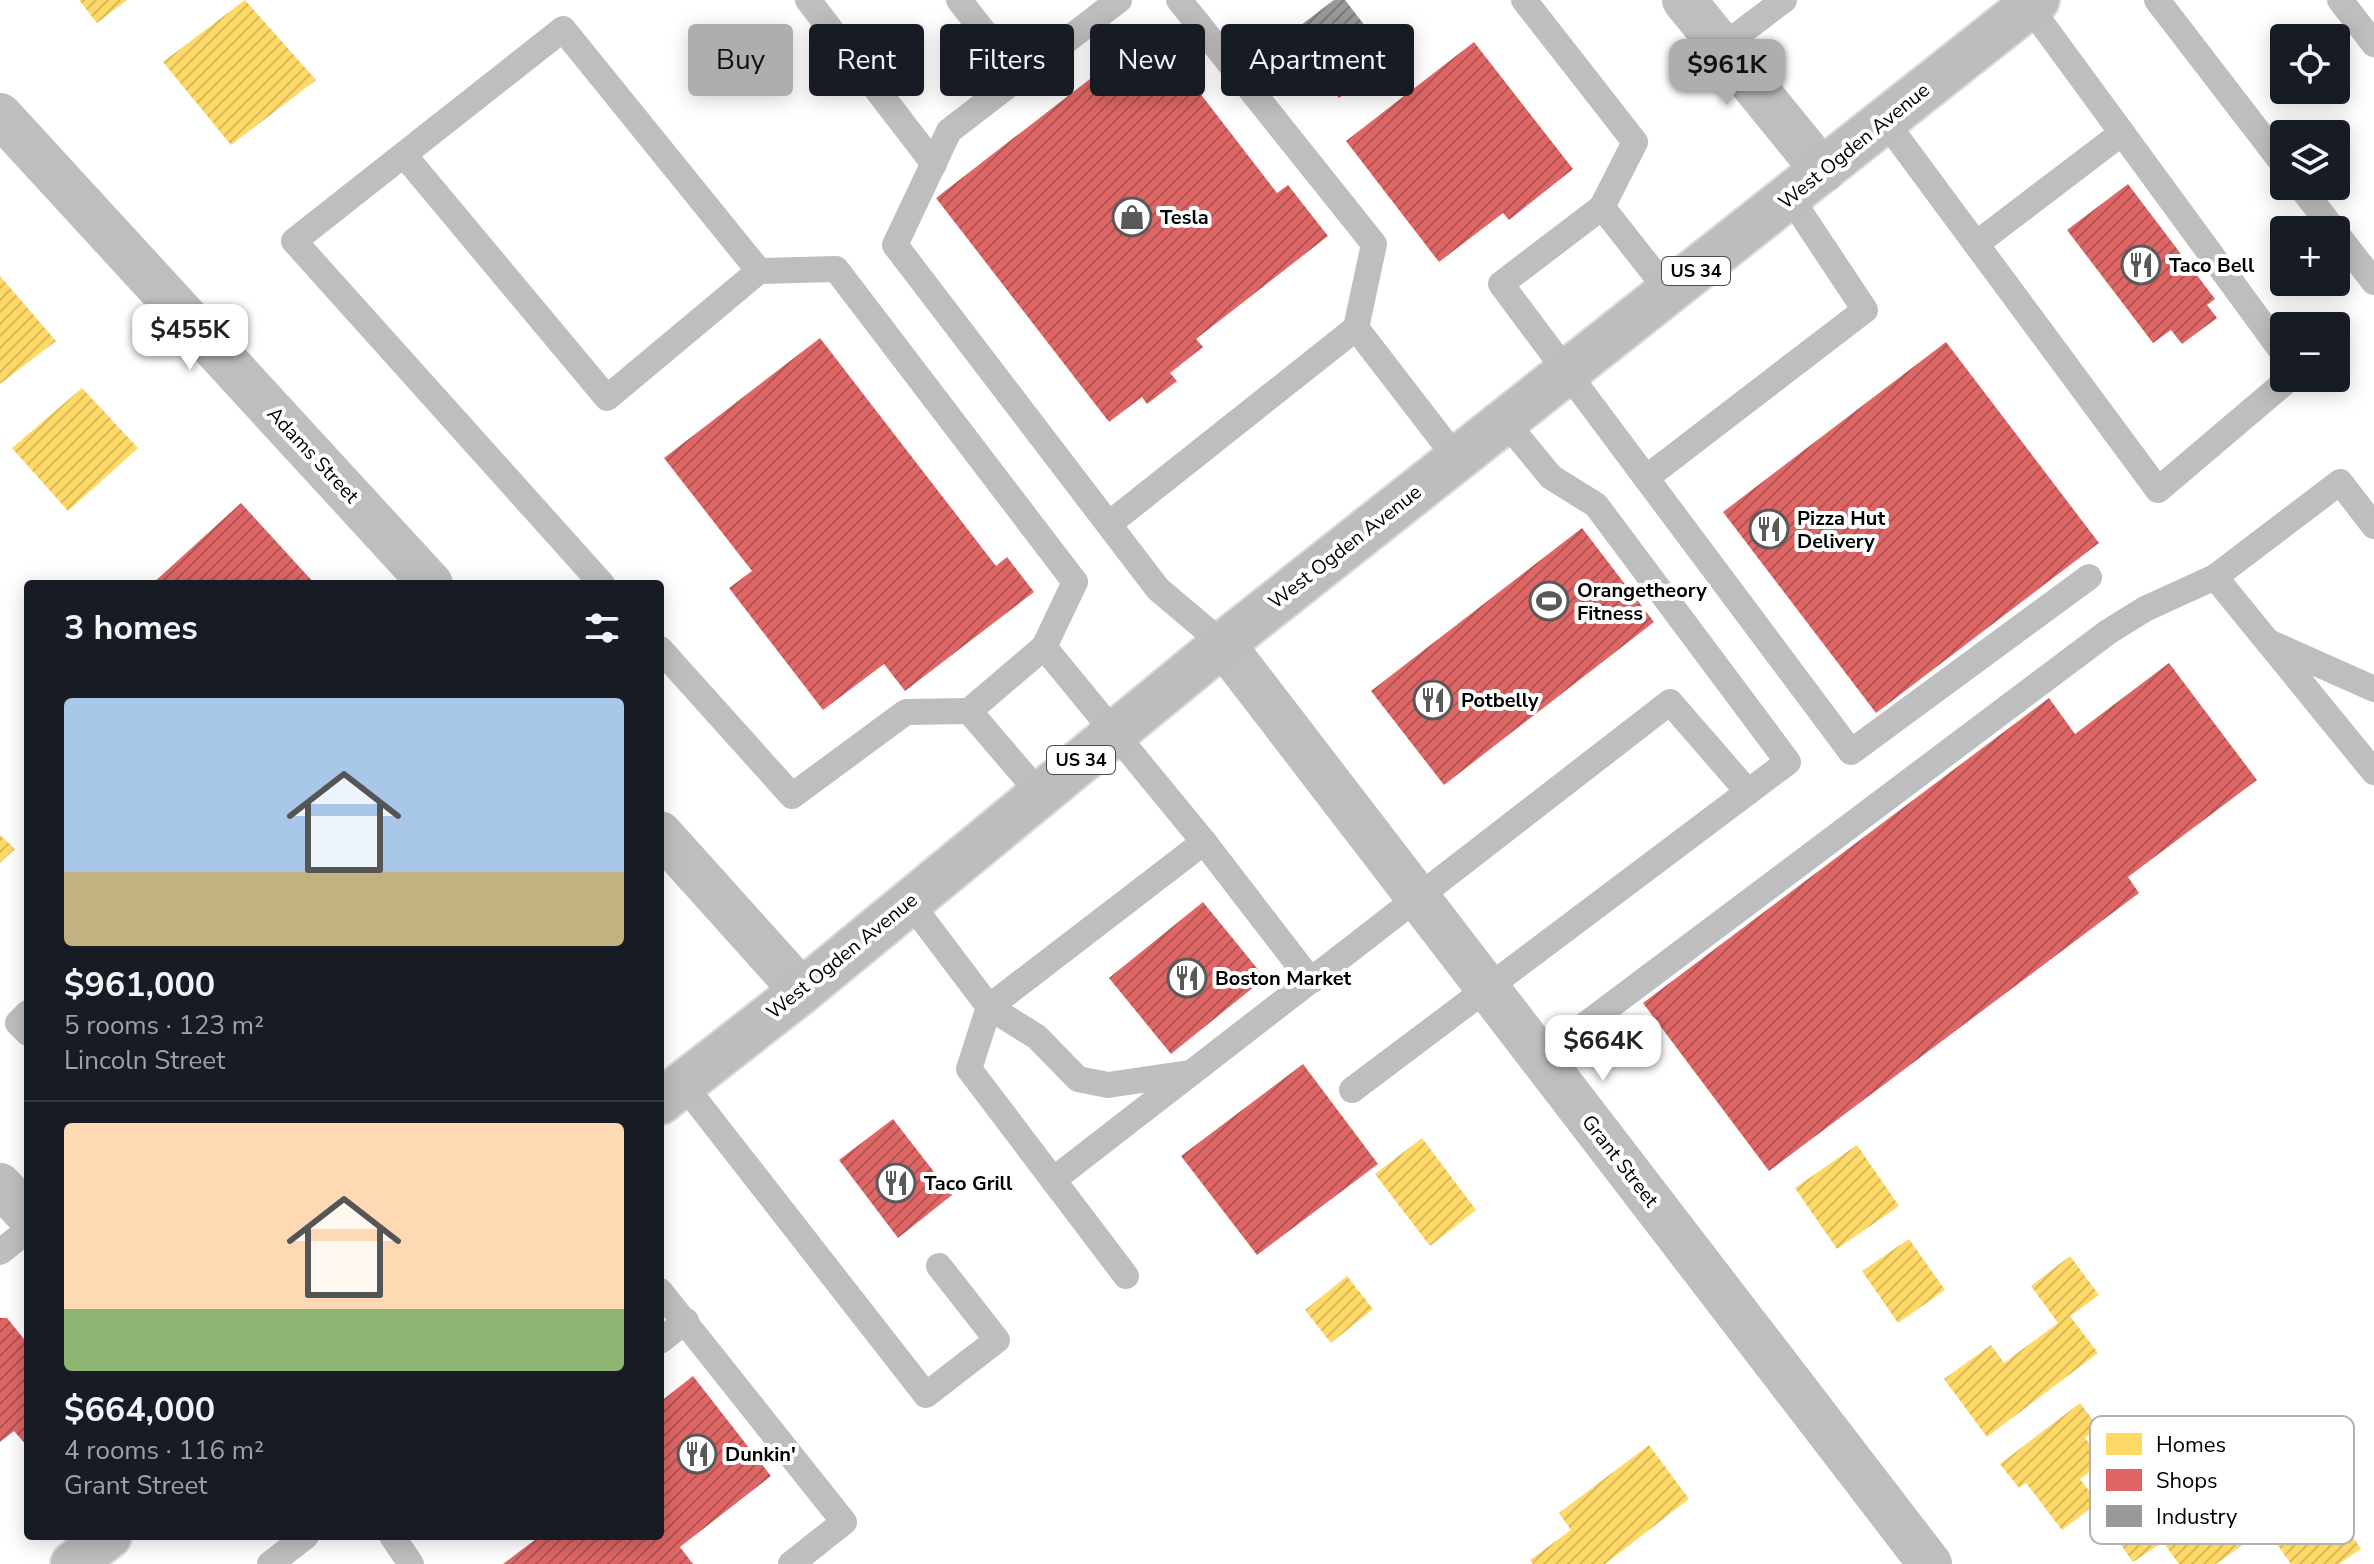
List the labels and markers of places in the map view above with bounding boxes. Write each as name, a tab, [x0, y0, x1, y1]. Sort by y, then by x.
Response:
pin: $961K	[1671, 39, 1783, 107]
shop icon: Tesla	[1111, 196, 1153, 238]
place label: Tesla	[1160, 204, 1209, 231]
restaurant icon: Taco Bell	[2120, 244, 2162, 286]
place label: Taco Bell	[2169, 252, 2255, 279]
pin: $455K	[134, 304, 246, 372]
place label: Pizza Hut Delivery	[1797, 505, 1885, 555]
restaurant icon: Pizza Hut Delivery	[1748, 508, 1790, 550]
place label: Orangetheory Fitness	[1577, 577, 1707, 627]
sports icon: Orangetheory Fitness	[1528, 580, 1570, 622]
restaurant icon: Potbelly	[1412, 679, 1454, 721]
place label: Potbelly	[1461, 687, 1539, 714]
restaurant icon: Boston Market	[1166, 957, 1208, 999]
place label: Boston Market	[1215, 965, 1352, 992]
pin: $664K	[1547, 1015, 1659, 1083]
restaurant icon: Taco Grill	[875, 1162, 917, 1204]
place label: Taco Grill	[924, 1170, 1013, 1197]
restaurant icon: Dunkin'	[676, 1433, 718, 1475]
place label: Dunkin'	[725, 1441, 796, 1468]

